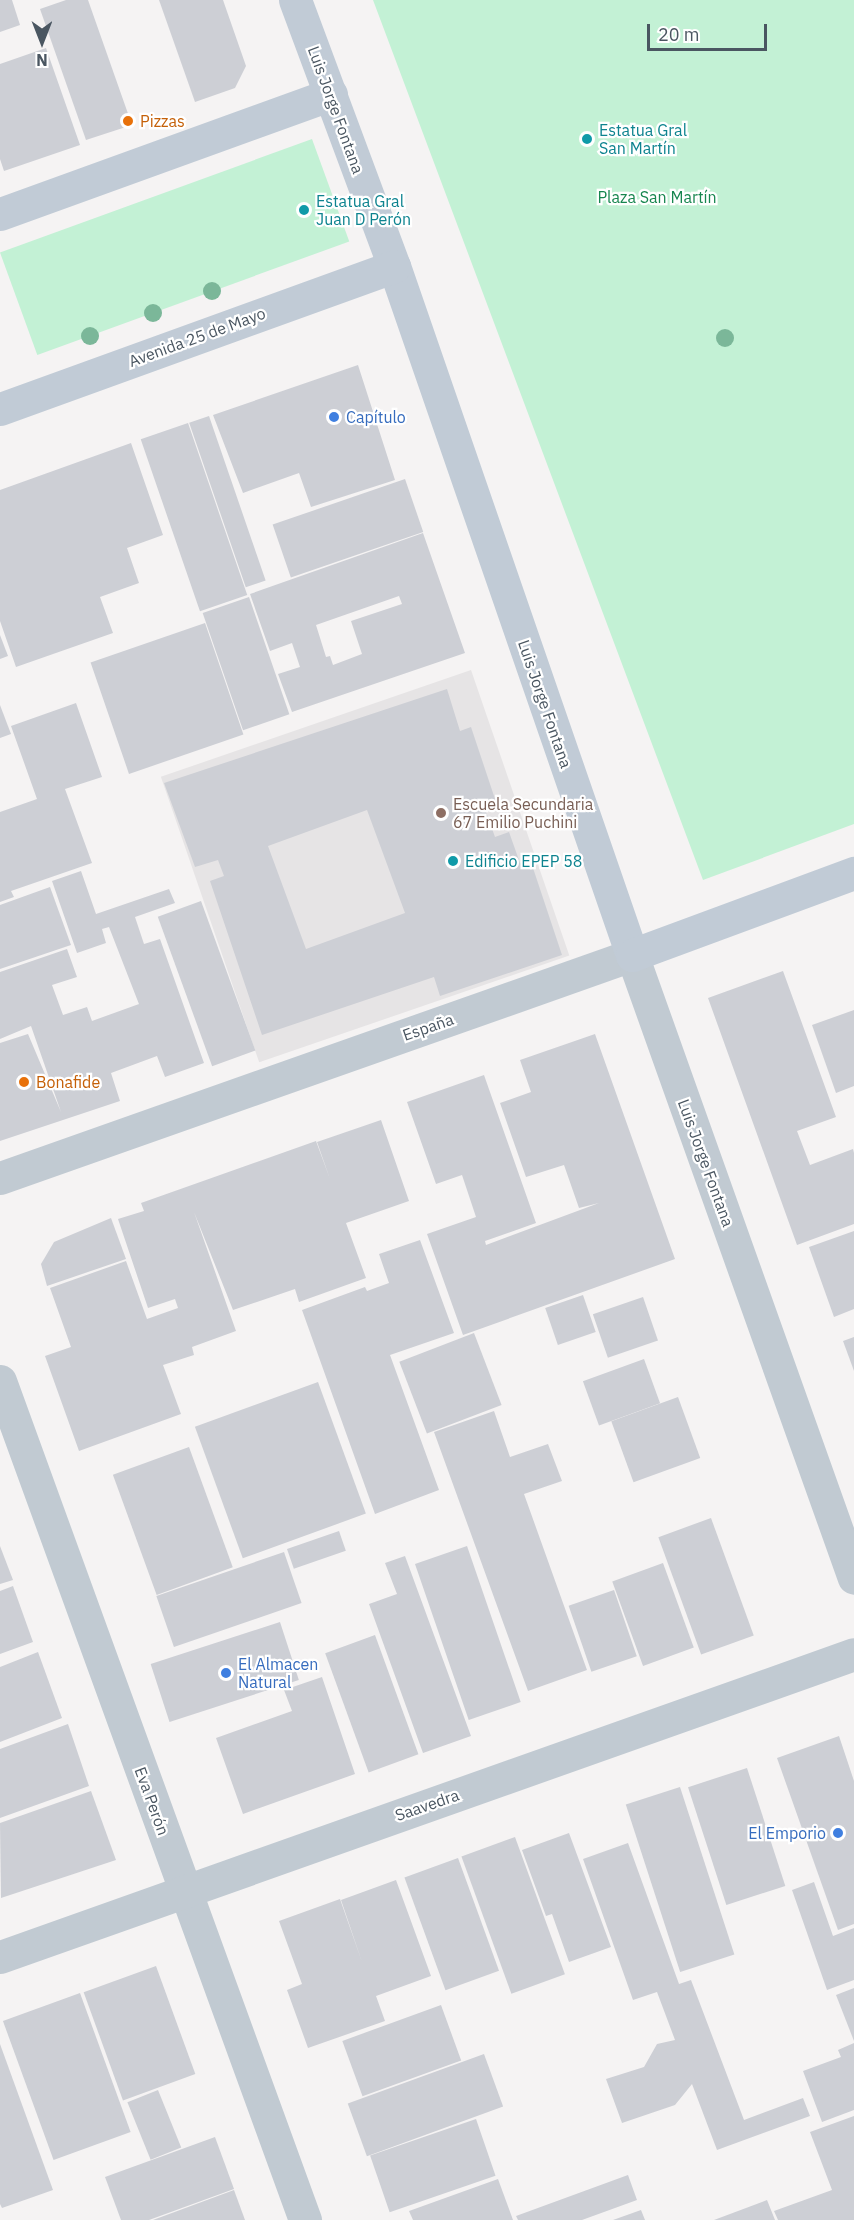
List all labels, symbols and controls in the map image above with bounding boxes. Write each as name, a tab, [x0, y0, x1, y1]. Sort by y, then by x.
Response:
north arrow	[12, 12, 72, 72]
scale bar	[650, 12, 770, 50]
text: 20 m	[658, 23, 700, 46]
street label: Luis Jorge Fontana	[304, 44, 368, 176]
text: N	[36, 50, 48, 70]
place label: Pizzas	[140, 111, 185, 131]
marker: Pizzas	[121, 114, 135, 128]
place label: Estatua Gral San Martín	[599, 120, 687, 158]
marker: Estatua Gral San Martín	[580, 132, 594, 146]
park label: Plaza San Martín	[597, 187, 717, 207]
place label: Estatua Gral Juan D Perón	[316, 191, 411, 229]
marker: Estatua Gral Juan D Perón	[297, 203, 311, 217]
street label: Avenida 25 de Mayo	[126, 303, 268, 371]
place label: Capítulo	[346, 407, 406, 427]
marker: Capítulo	[327, 410, 341, 424]
street label: Luis Jorge Fontana	[514, 637, 576, 771]
place label: Escuela Secundaria 67 Emilio Puchini	[453, 794, 593, 832]
marker: Escuela Secundaria 67 Emilio Puchini	[434, 806, 448, 820]
place label: Edificio EPEP 58	[465, 851, 582, 871]
marker: Edificio EPEP 58	[446, 854, 460, 868]
street label: España	[400, 1009, 456, 1045]
place label: Bonafide	[36, 1072, 100, 1092]
marker: Bonafide	[17, 1075, 31, 1089]
street label: Luis Jorge Fontana	[674, 1097, 738, 1229]
place label: El Almacen Natural	[238, 1654, 318, 1692]
marker: El Almacen Natural	[219, 1666, 233, 1680]
street label: Eva Perón	[131, 1764, 173, 1838]
street label: Saavedra	[392, 1785, 462, 1825]
place label: El Emporio	[748, 1823, 826, 1843]
marker: El Emporio	[831, 1826, 845, 1840]

